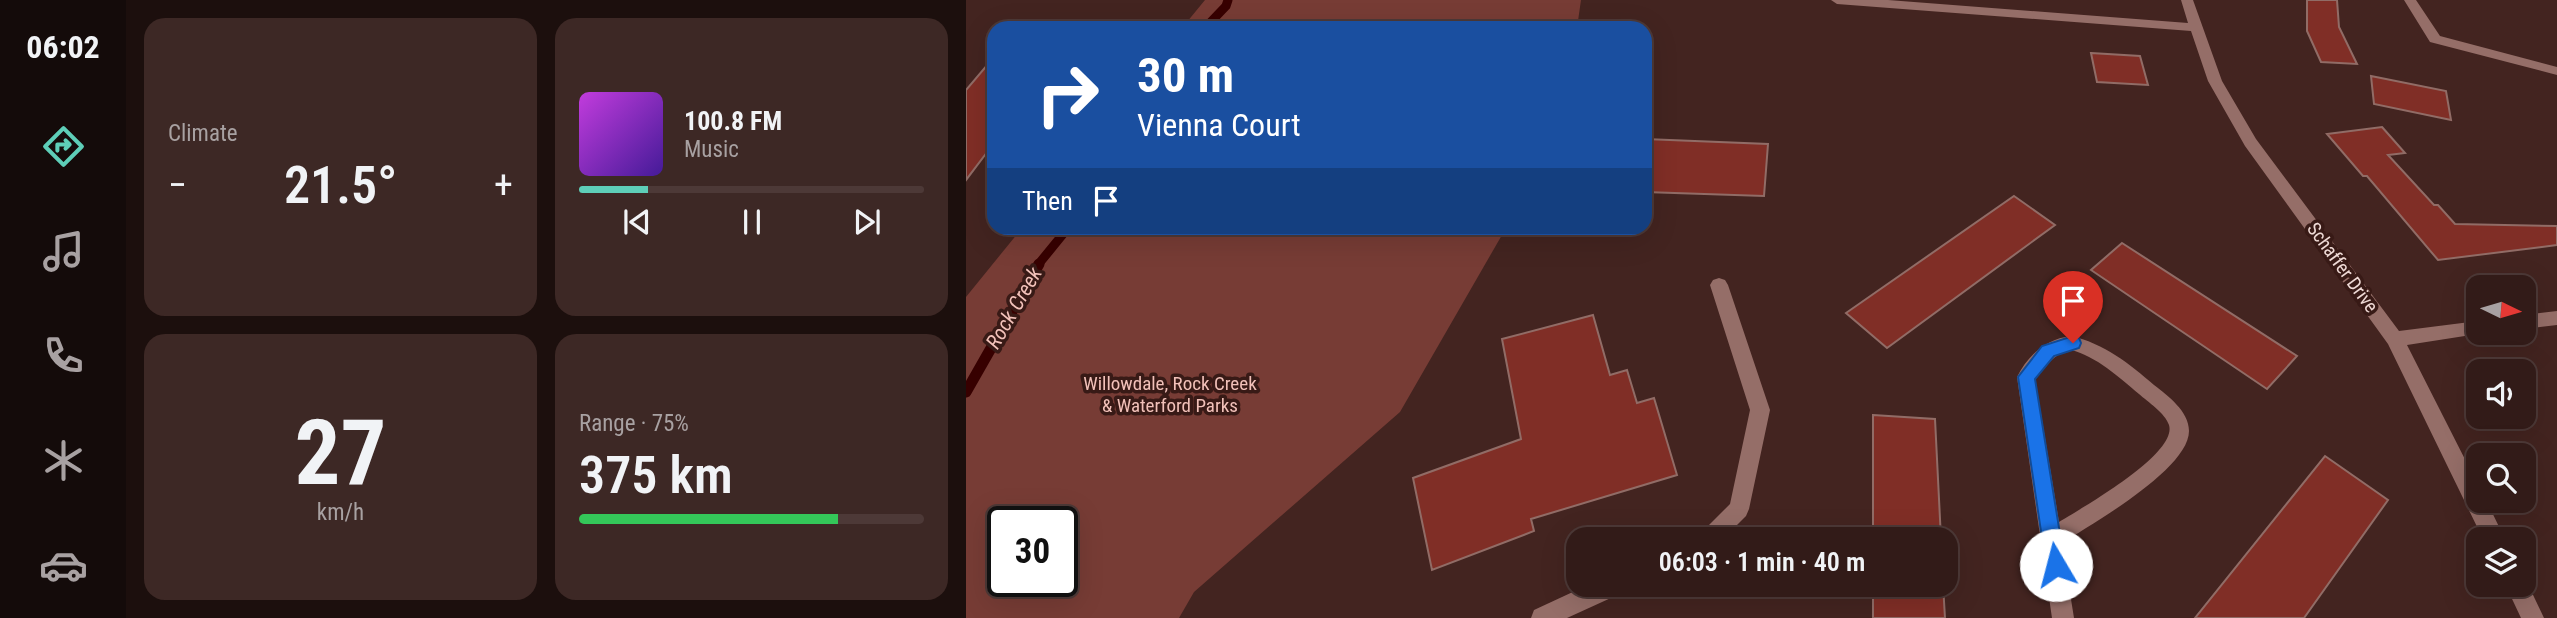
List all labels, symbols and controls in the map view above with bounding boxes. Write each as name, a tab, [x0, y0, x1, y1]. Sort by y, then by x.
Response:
text: 06:02	[26, 28, 100, 66]
text: 30 m	[1137, 47, 1234, 104]
icon: right	[1022, 49, 1113, 140]
text: 100.8 FM	[684, 106, 782, 136]
text: Vienna Court	[1137, 106, 1301, 144]
text: Climate	[168, 120, 238, 147]
icon: directions	[39, 122, 88, 171]
text: Music	[684, 136, 739, 163]
text: 21.5°	[284, 155, 397, 216]
text: −	[168, 163, 187, 207]
text: +	[494, 163, 513, 207]
icon: arrive	[1087, 182, 1125, 220]
text: Then	[1022, 186, 1073, 216]
icon: previous	[618, 203, 656, 241]
icon: pause	[733, 203, 771, 241]
icon: next	[848, 203, 886, 241]
street label: Schaffer Drive	[2302, 218, 2383, 317]
icon: music	[39, 227, 88, 276]
water label: Rock Creek	[981, 262, 1047, 353]
pin	[2043, 271, 2103, 343]
north arrow	[2466, 275, 2536, 345]
map controls	[2466, 275, 2536, 597]
icon: arrive	[2054, 282, 2092, 320]
icon: phone	[39, 331, 88, 380]
button: sound	[2466, 359, 2536, 429]
park label: Willowdale, Rock Creek & Waterford Parks	[1083, 372, 1257, 417]
text: 27	[295, 400, 386, 506]
text: Range · 75%	[579, 410, 689, 437]
icon: climate	[39, 436, 88, 485]
button: search	[2466, 443, 2536, 513]
text: 375 km	[579, 445, 733, 506]
text: km/h	[317, 499, 364, 526]
speed limit sign: 30	[987, 506, 1078, 597]
button: layers	[2466, 527, 2536, 597]
position arrow	[2019, 528, 2093, 602]
icon: car	[39, 541, 88, 590]
text: 06:03 · 1 min · 40 m	[1659, 547, 1865, 577]

